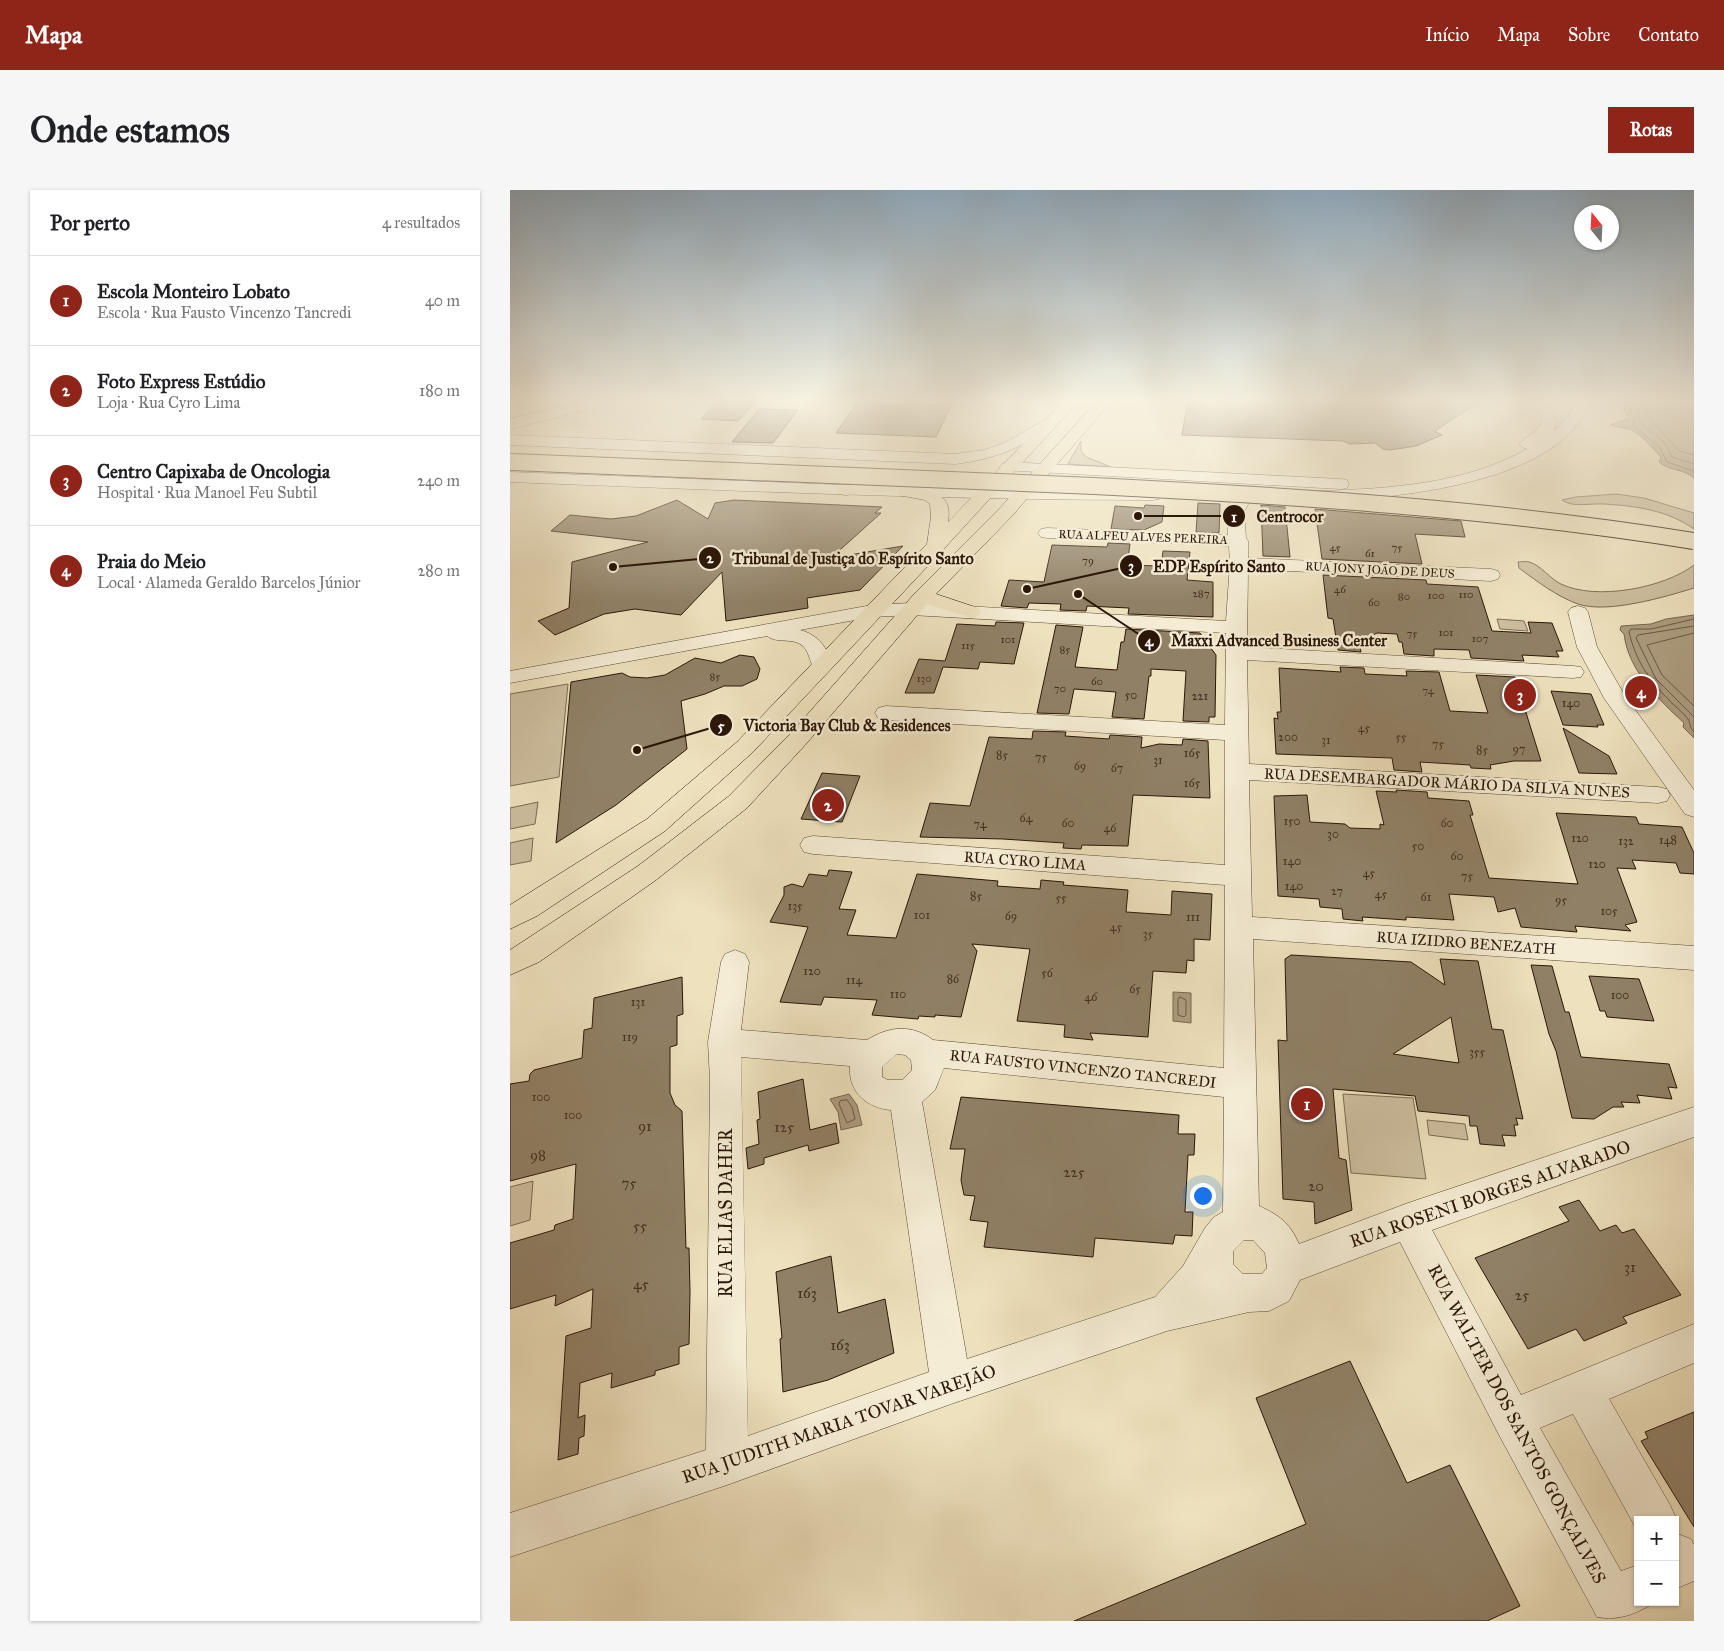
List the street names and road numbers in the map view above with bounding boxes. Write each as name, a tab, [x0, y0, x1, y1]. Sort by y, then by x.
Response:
street label: RUA ALFEU ALVES PEREIRA	[1058, 527, 1228, 547]
street label: RUA JONY JOÃO DE DEUS	[1305, 558, 1455, 582]
street label: RUA DESEMBARGADOR MÁRIO DA SILVA NUNES	[1264, 763, 1630, 802]
street label: RUA CYRO LIMA	[963, 848, 1087, 874]
street label: RUA IZIDRO BENEZATH	[1376, 928, 1556, 958]
street label: RUA FAUSTO VINCENZO TANCREDI	[949, 1046, 1217, 1092]
street label: RUA ELIAS DAHER	[715, 1127, 737, 1298]
street label: RUA ROSENI BORGES ALVARADO	[1347, 1135, 1633, 1253]
street label: RUA WALTER DOS SANTOS GONÇALVES	[1423, 1261, 1611, 1587]
street label: RUA JUDITH MARIA TOVAR VAREJÃO	[679, 1360, 999, 1489]

